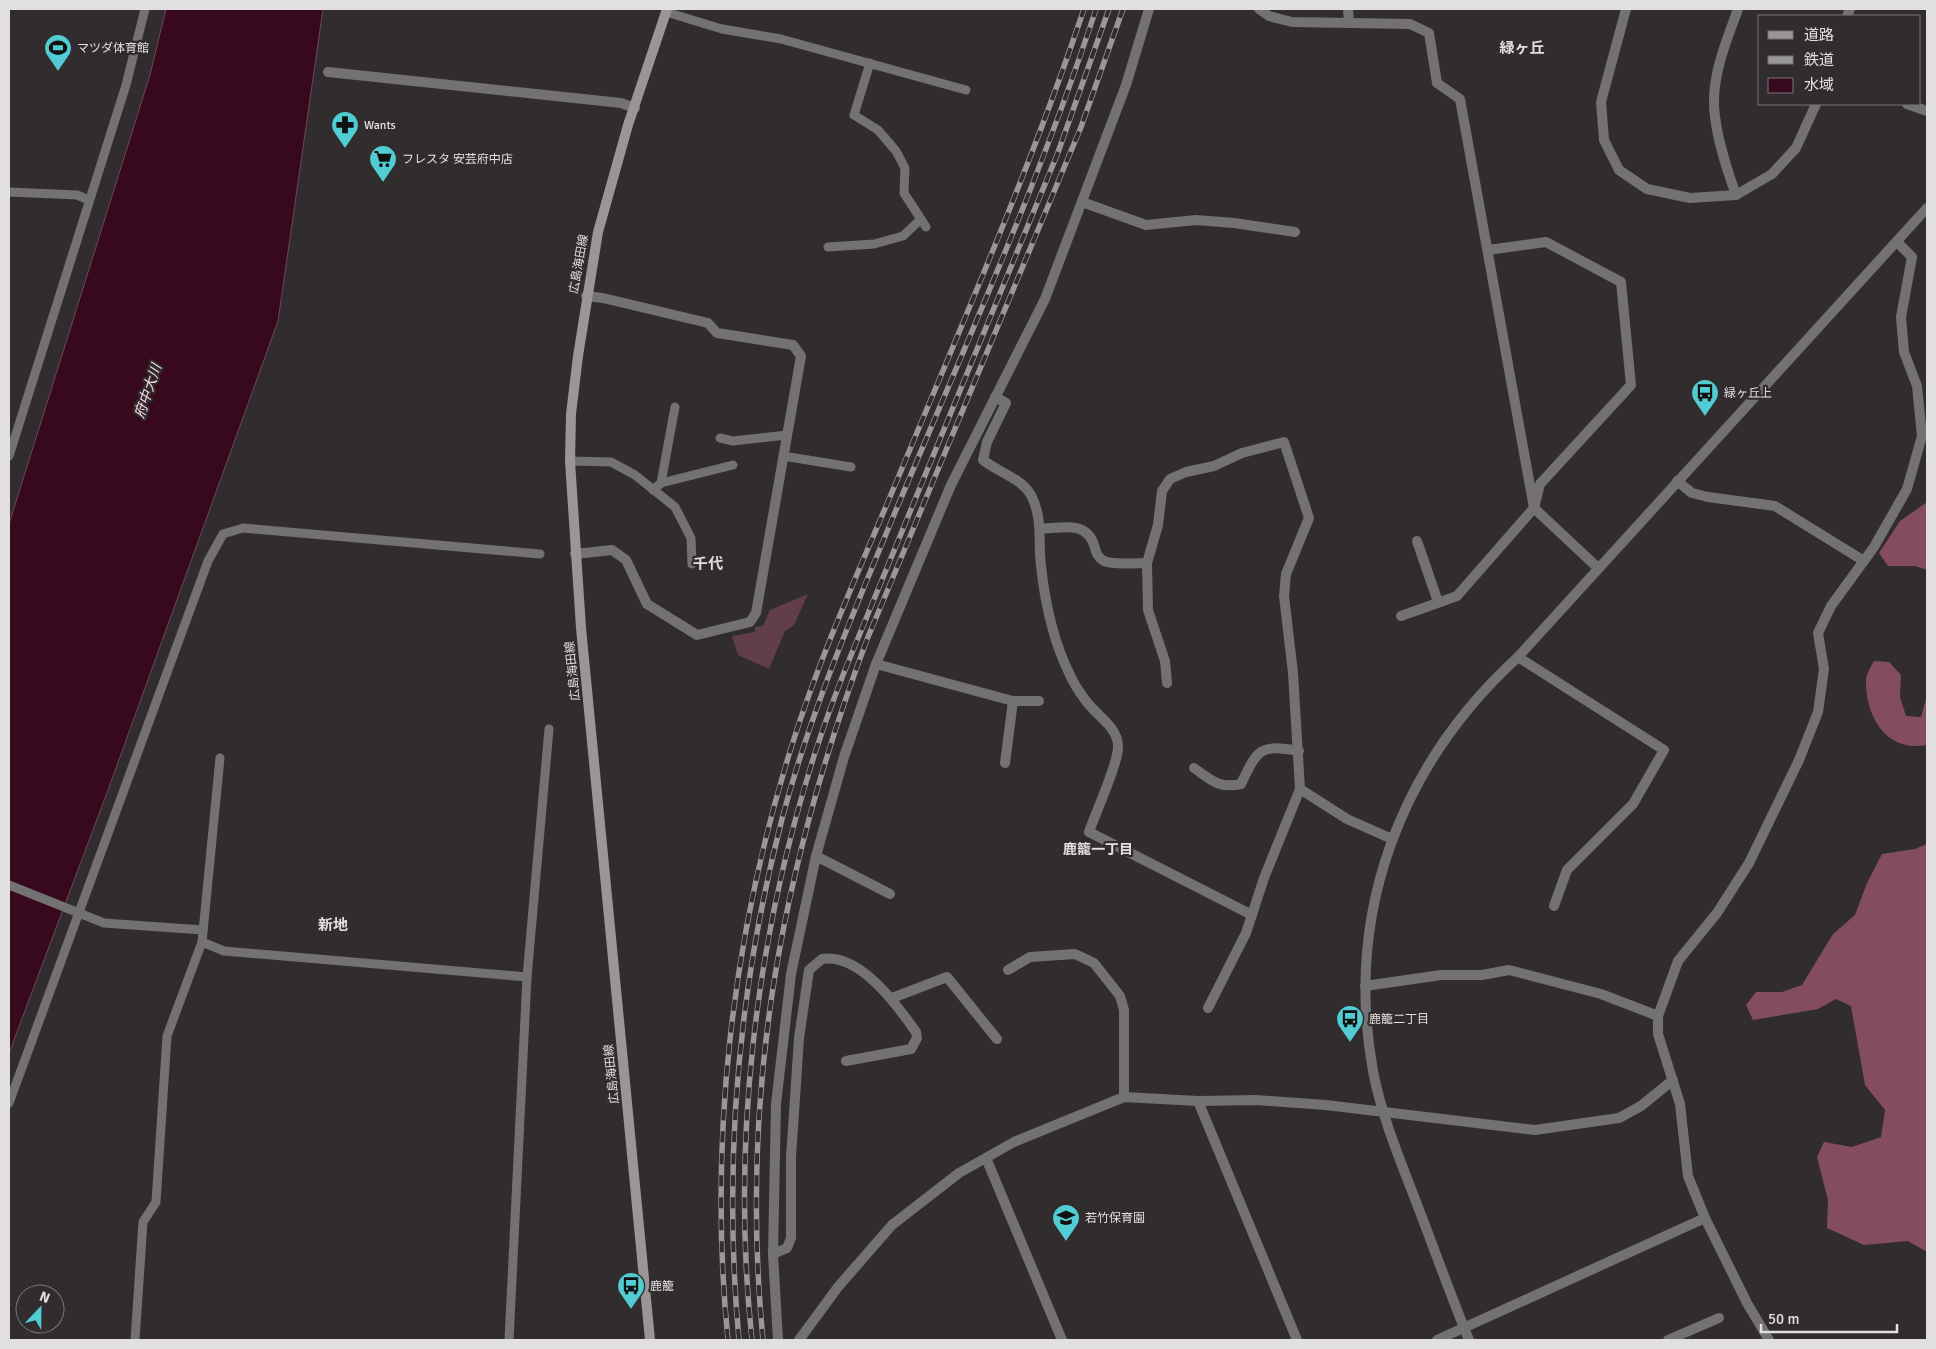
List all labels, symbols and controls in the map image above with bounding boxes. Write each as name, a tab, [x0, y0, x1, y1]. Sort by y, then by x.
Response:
legend	[1758, 15, 1921, 105]
text: 道路	[1804, 26, 1834, 44]
sports icon: マツダ体育館	[43, 33, 73, 72]
district label: 緑ヶ丘	[1499, 39, 1545, 57]
place label: マツダ体育館	[77, 41, 149, 56]
text: 鉄道	[1804, 51, 1834, 69]
text: 水域	[1804, 76, 1834, 94]
pharmacy icon: Wants	[330, 110, 360, 149]
place label: Wants	[364, 118, 396, 133]
supermarket icon: フレスタ 安芸府中店	[368, 144, 398, 183]
place label: フレスタ 安芸府中店	[402, 152, 513, 167]
street label: 広島海田線	[566, 233, 592, 295]
water label: 府中大川	[131, 360, 166, 420]
bus stop icon: 緑ヶ丘上	[1690, 378, 1720, 417]
place label: 緑ヶ丘上	[1724, 386, 1772, 401]
district label: 千代	[693, 555, 723, 573]
street label: 広島海田線	[562, 640, 584, 702]
district label: 鹿籠一丁目	[1063, 841, 1133, 858]
district label: 新地	[318, 916, 348, 934]
bus stop icon: 鹿籠二丁目	[1335, 1004, 1365, 1043]
place label: 鹿籠二丁目	[1369, 1012, 1429, 1027]
street label: 広島海田線	[601, 1043, 623, 1105]
school or university icon: 若竹保育園	[1051, 1203, 1081, 1242]
place label: 若竹保育園	[1085, 1211, 1145, 1226]
bus stop icon: 鹿籠	[616, 1271, 646, 1310]
place label: 鹿籠	[650, 1279, 674, 1294]
north arrow	[15, 1284, 65, 1334]
text: N	[37, 1288, 52, 1307]
scale bar	[1761, 1302, 1897, 1334]
text: 50 m	[1768, 1310, 1799, 1328]

